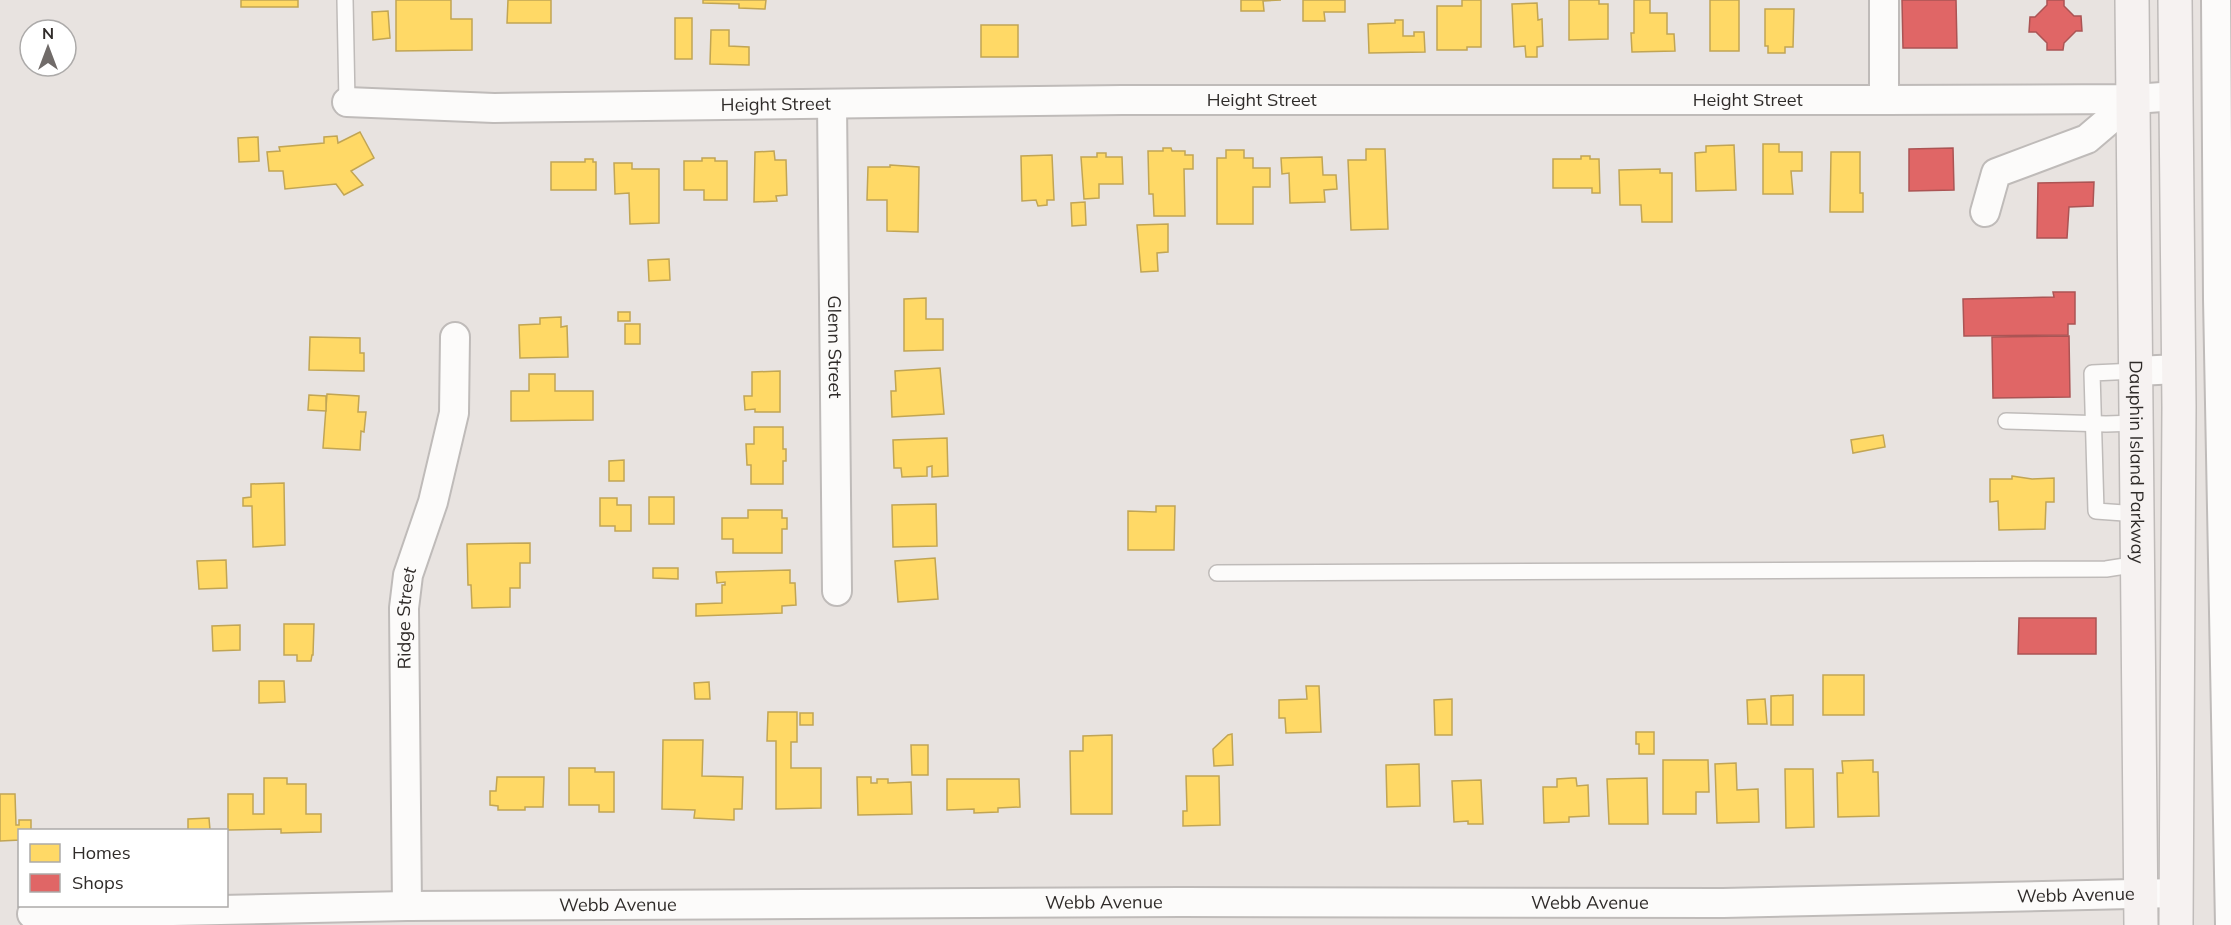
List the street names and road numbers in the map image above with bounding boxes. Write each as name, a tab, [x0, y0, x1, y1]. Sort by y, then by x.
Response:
street label: Height Street	[1207, 88, 1317, 111]
street label: Height Street	[1693, 88, 1803, 111]
street label: Height Street	[721, 92, 831, 116]
street label: Glenn Street	[823, 295, 847, 399]
street label: Dauphin Island Parkway	[2125, 360, 2149, 564]
street label: Ridge Street	[392, 563, 421, 670]
street label: Webb Avenue	[2017, 882, 2135, 908]
street label: Webb Avenue	[1045, 890, 1163, 914]
street label: Webb Avenue	[1531, 891, 1649, 914]
street label: Webb Avenue	[559, 893, 677, 916]

